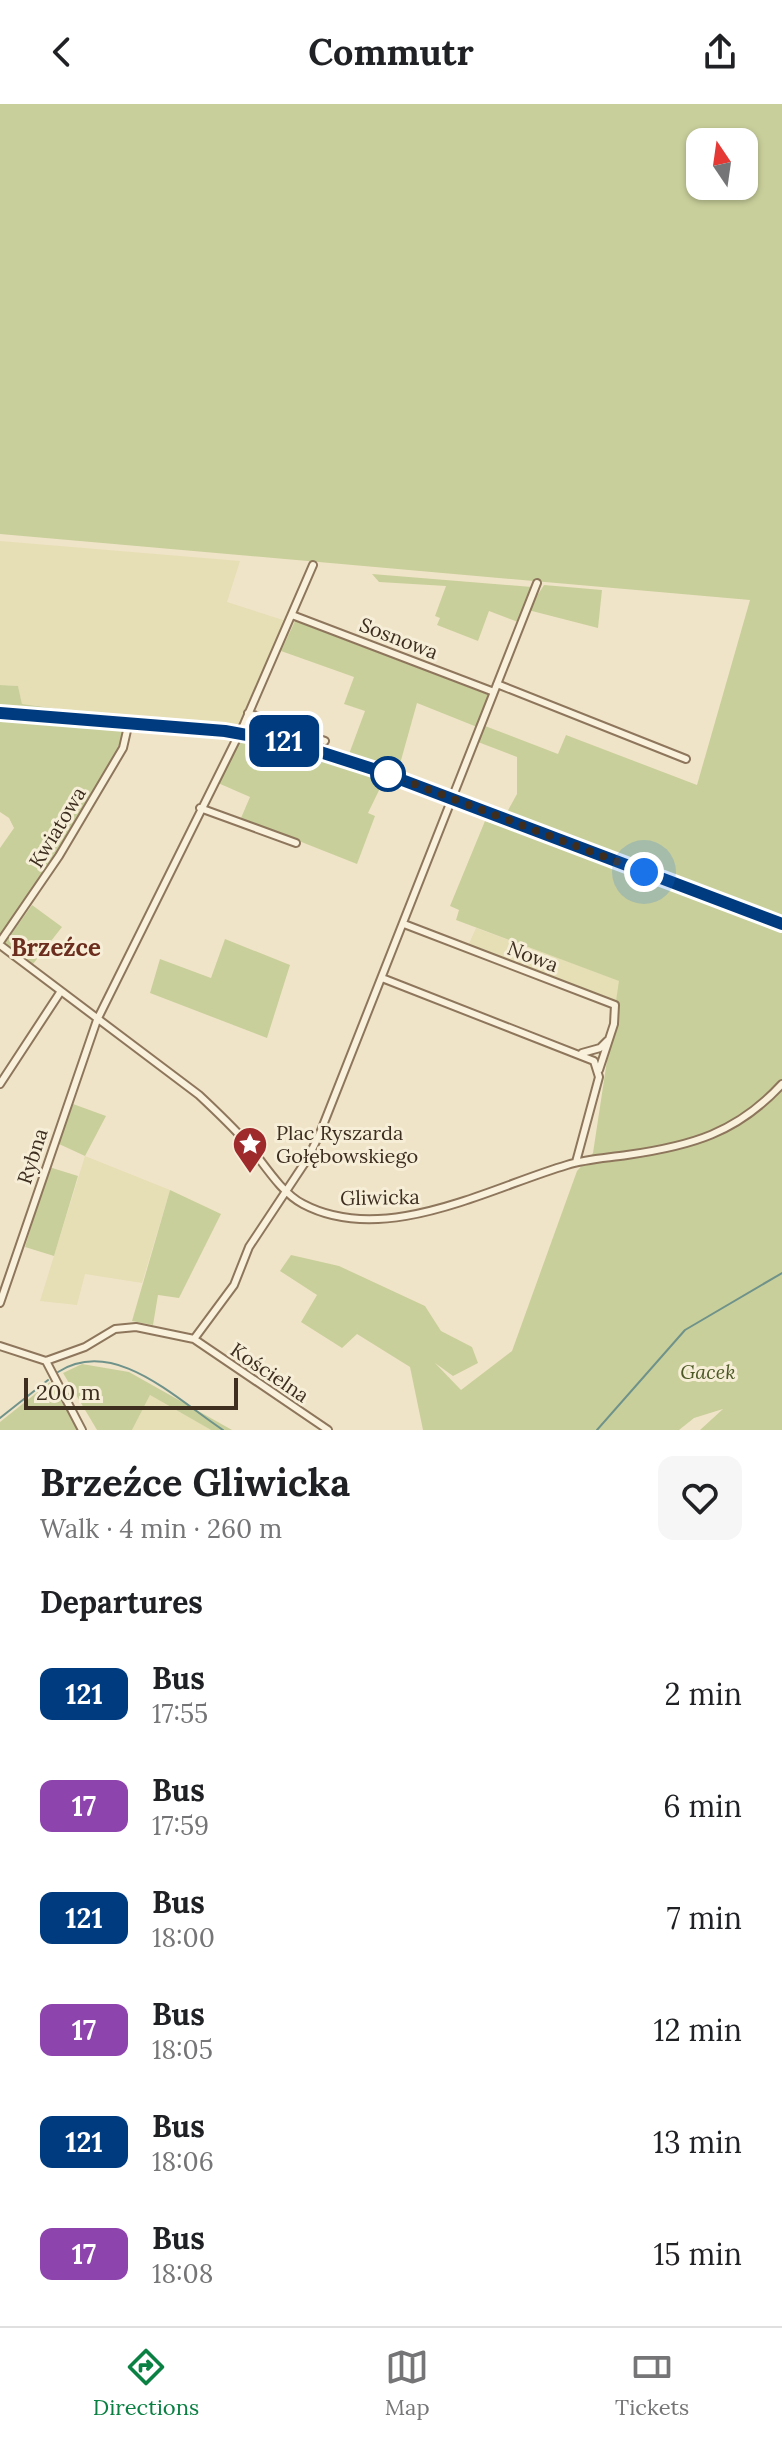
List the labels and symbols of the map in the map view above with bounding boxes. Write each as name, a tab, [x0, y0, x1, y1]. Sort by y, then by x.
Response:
north arrow	[686, 128, 758, 200]
street label: Sosnowa	[356, 612, 442, 664]
line badge: 121	[238, 715, 330, 767]
unlabelled marker	[371, 757, 405, 791]
street label: Kwiatowa	[23, 782, 91, 872]
your location	[624, 852, 664, 892]
district label: Brzeźce	[11, 932, 101, 963]
street label: Nowa	[504, 935, 562, 977]
place label: Plac Ryszarda Gołębowskiego	[276, 1120, 418, 1168]
street label: Rybna	[11, 1125, 53, 1187]
place icon: Plac Ryszarda Gołębowskiego	[231, 1125, 269, 1175]
street label: Gliwicka	[340, 1184, 420, 1210]
street label: Kościelna	[226, 1337, 314, 1407]
park label: Gacek	[680, 1359, 736, 1384]
scale bar	[24, 1374, 238, 1410]

